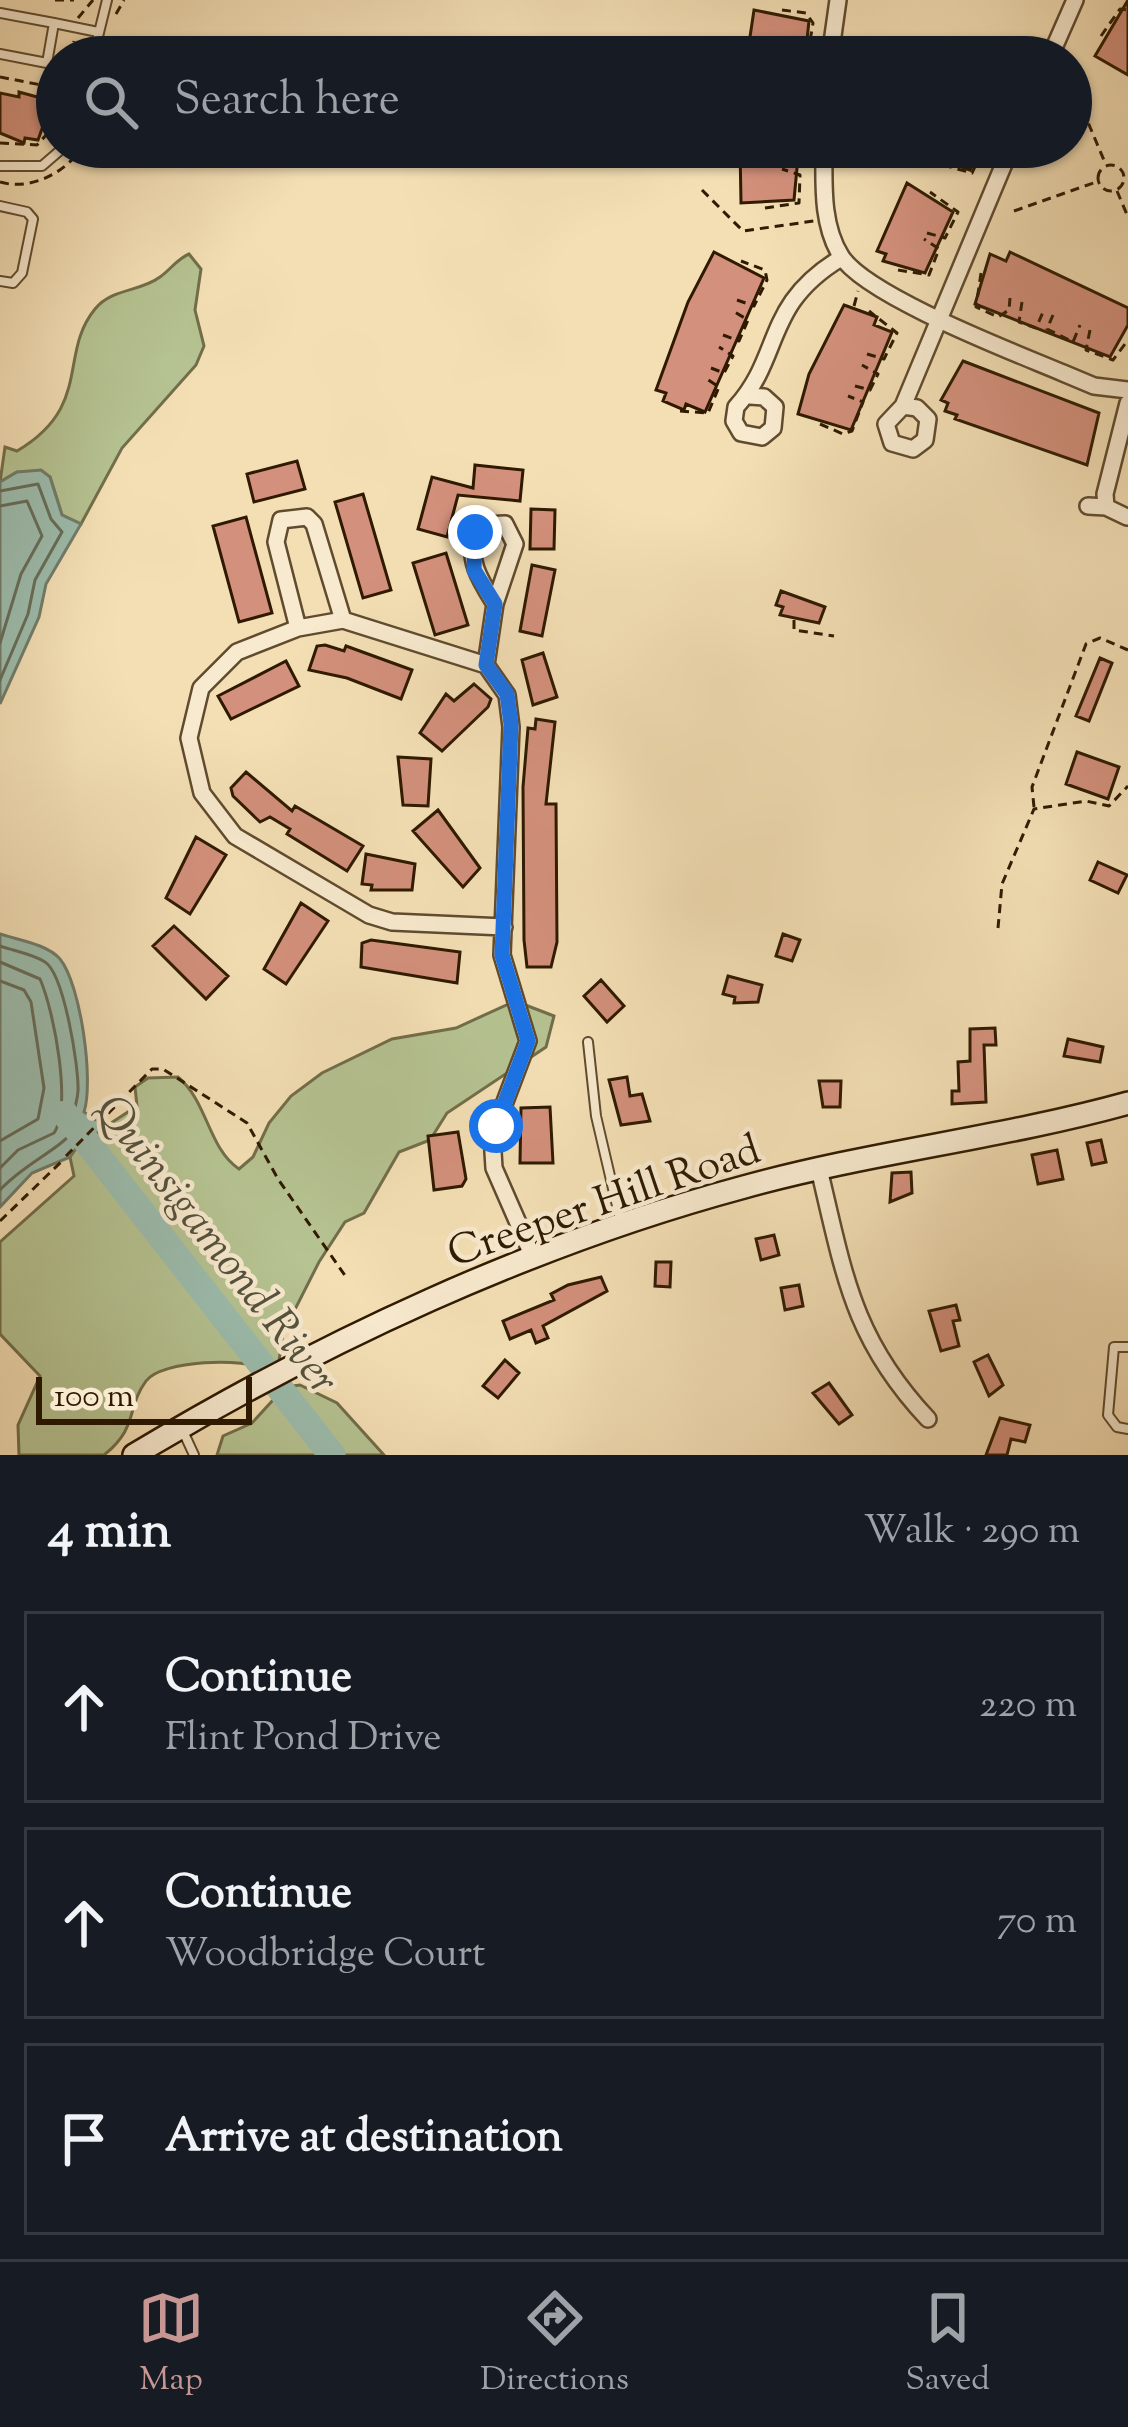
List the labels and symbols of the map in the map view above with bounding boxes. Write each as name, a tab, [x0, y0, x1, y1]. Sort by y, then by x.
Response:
route end	[448, 505, 502, 559]
water label: Quinsigamond River	[77, 1083, 353, 1410]
route start	[469, 1099, 523, 1153]
street label: Creeper Hill Road	[440, 1122, 769, 1285]
scale bar	[36, 1371, 252, 1424]

